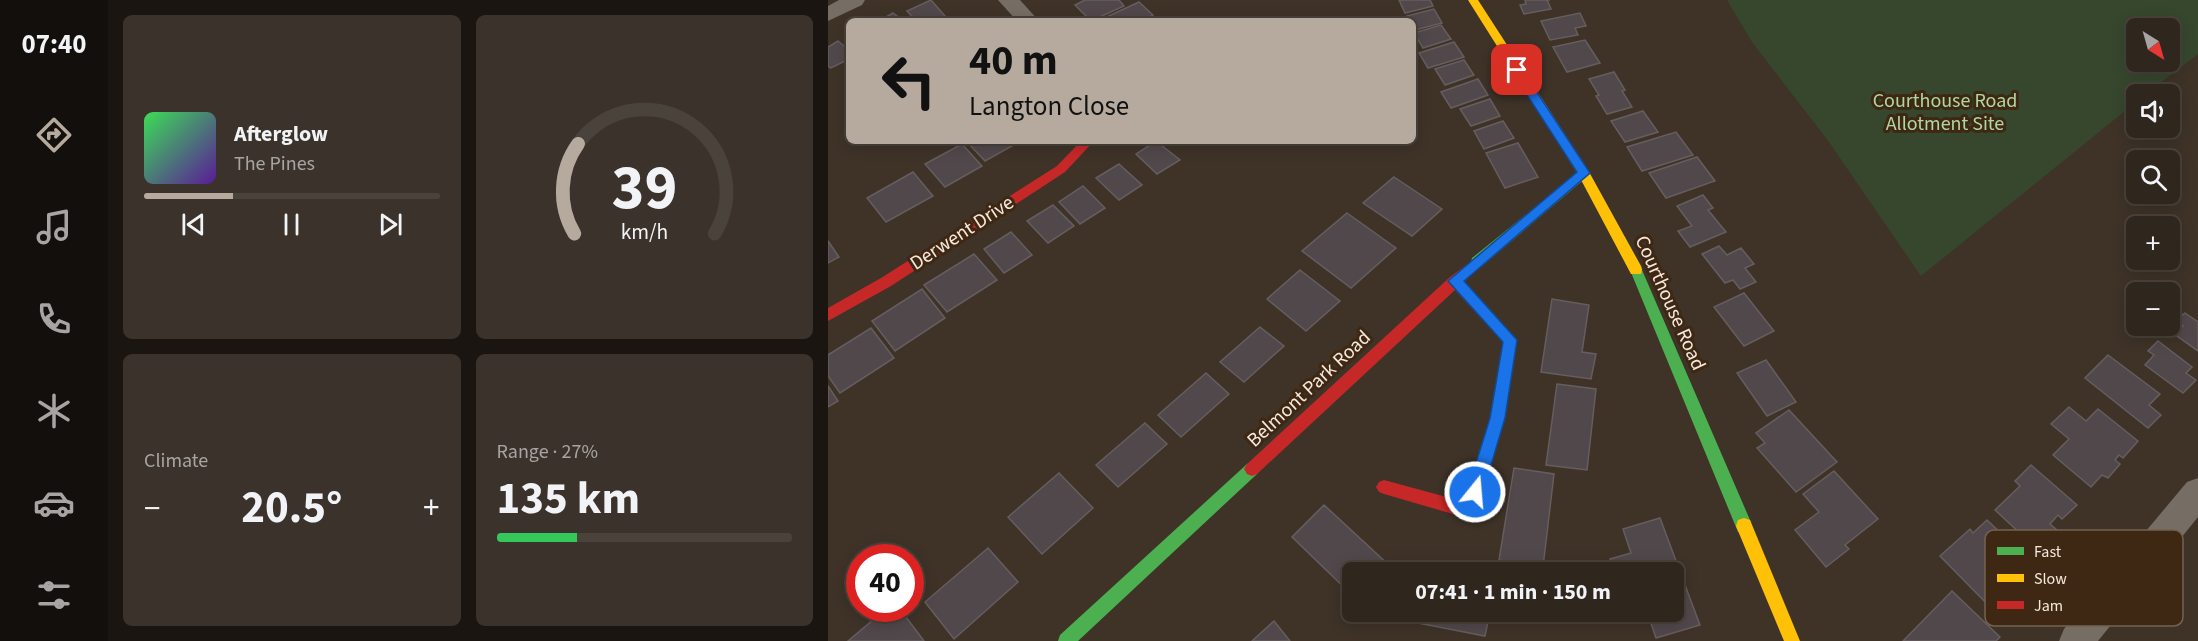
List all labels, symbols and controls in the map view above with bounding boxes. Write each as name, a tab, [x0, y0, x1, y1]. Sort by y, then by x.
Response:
north arrow	[2126, 18, 2180, 72]
map controls	[2126, 18, 2180, 336]
text: 07:40	[21, 25, 87, 64]
text: 40 m	[969, 31, 1058, 91]
icon: left	[870, 42, 948, 120]
pin	[1491, 44, 1542, 95]
icon: arrive	[1500, 53, 1533, 86]
button: sound	[2126, 84, 2180, 138]
text: Langton Close	[969, 87, 1129, 126]
park label: Courthouse Road Allotment Site	[1873, 87, 2017, 138]
icon: directions	[33, 114, 75, 156]
text: Afterglow	[234, 118, 328, 150]
text: 39	[611, 144, 677, 233]
text: The Pines	[234, 150, 315, 178]
button: search	[2126, 150, 2180, 204]
street label: Derwent Drive	[905, 189, 1020, 277]
icon: music	[33, 206, 75, 248]
icon: previous	[177, 208, 210, 241]
icon: pause	[275, 208, 308, 241]
icon: next	[374, 208, 407, 241]
button: +	[2126, 216, 2180, 270]
text: km/h	[620, 217, 668, 248]
street label: Courthouse Road	[1628, 231, 1712, 375]
button: −	[2126, 282, 2180, 336]
icon: phone	[33, 298, 75, 340]
street label: Belmont Park Road	[1241, 324, 1377, 454]
icon: climate	[33, 390, 75, 432]
text: Range · 27%	[497, 438, 598, 466]
text: Climate	[144, 447, 208, 475]
position arrow	[1443, 460, 1507, 524]
text: 135 km	[497, 467, 640, 531]
text: 20.5°	[241, 476, 342, 540]
icon: car	[33, 482, 75, 524]
text: −	[144, 485, 160, 532]
text: +	[423, 485, 440, 532]
legend	[1985, 530, 2183, 626]
text: Fast	[2034, 541, 2062, 563]
speed limit sign: 40	[846, 544, 924, 622]
text: Slow	[2034, 568, 2067, 590]
icon: filters	[33, 574, 75, 616]
text: 07:41 · 1 min · 150 m	[1415, 576, 1611, 608]
text: Jam	[2034, 595, 2063, 617]

